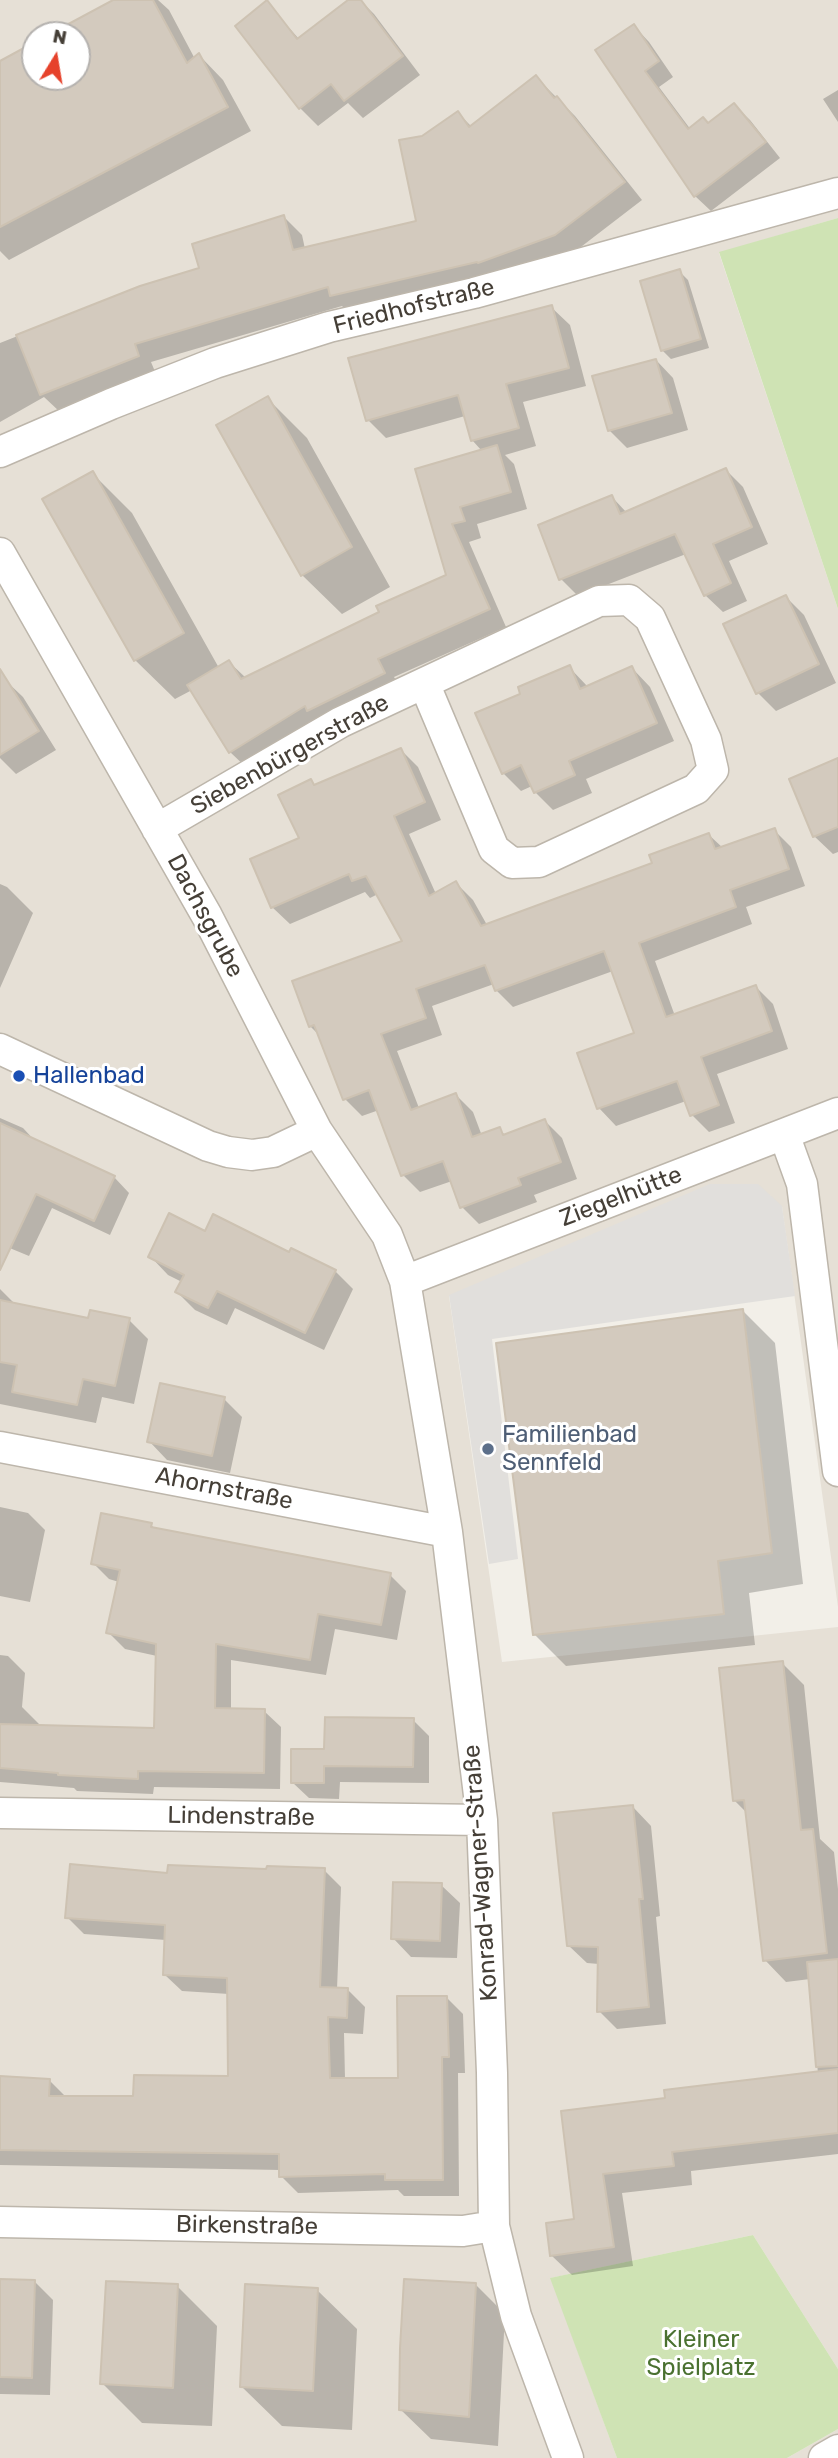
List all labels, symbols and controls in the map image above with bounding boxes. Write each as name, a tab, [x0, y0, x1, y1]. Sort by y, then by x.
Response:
north arrow	[21, 21, 91, 91]
text: N	[51, 24, 69, 49]
street label: Friedhofstraße	[330, 273, 498, 341]
street label: Siebenbürgerstraße	[186, 689, 394, 821]
street label: Dachsgrube	[160, 849, 250, 983]
place label: Hallenbad	[33, 1062, 145, 1090]
marker: Hallenbad	[11, 1068, 27, 1084]
street label: Ziegelhütte	[556, 1161, 686, 1233]
place label: Familienbad Sennfeld	[502, 1421, 637, 1477]
marker: Familienbad Sennfeld	[480, 1441, 496, 1457]
street label: Ahornstraße	[153, 1462, 295, 1516]
street label: Konrad-Wagner-Straße	[458, 1744, 504, 2002]
street label: Lindenstraße	[167, 1801, 315, 1833]
street label: Birkenstraße	[176, 2210, 318, 2242]
park label: Kleiner Spielplatz	[646, 2326, 756, 2382]

